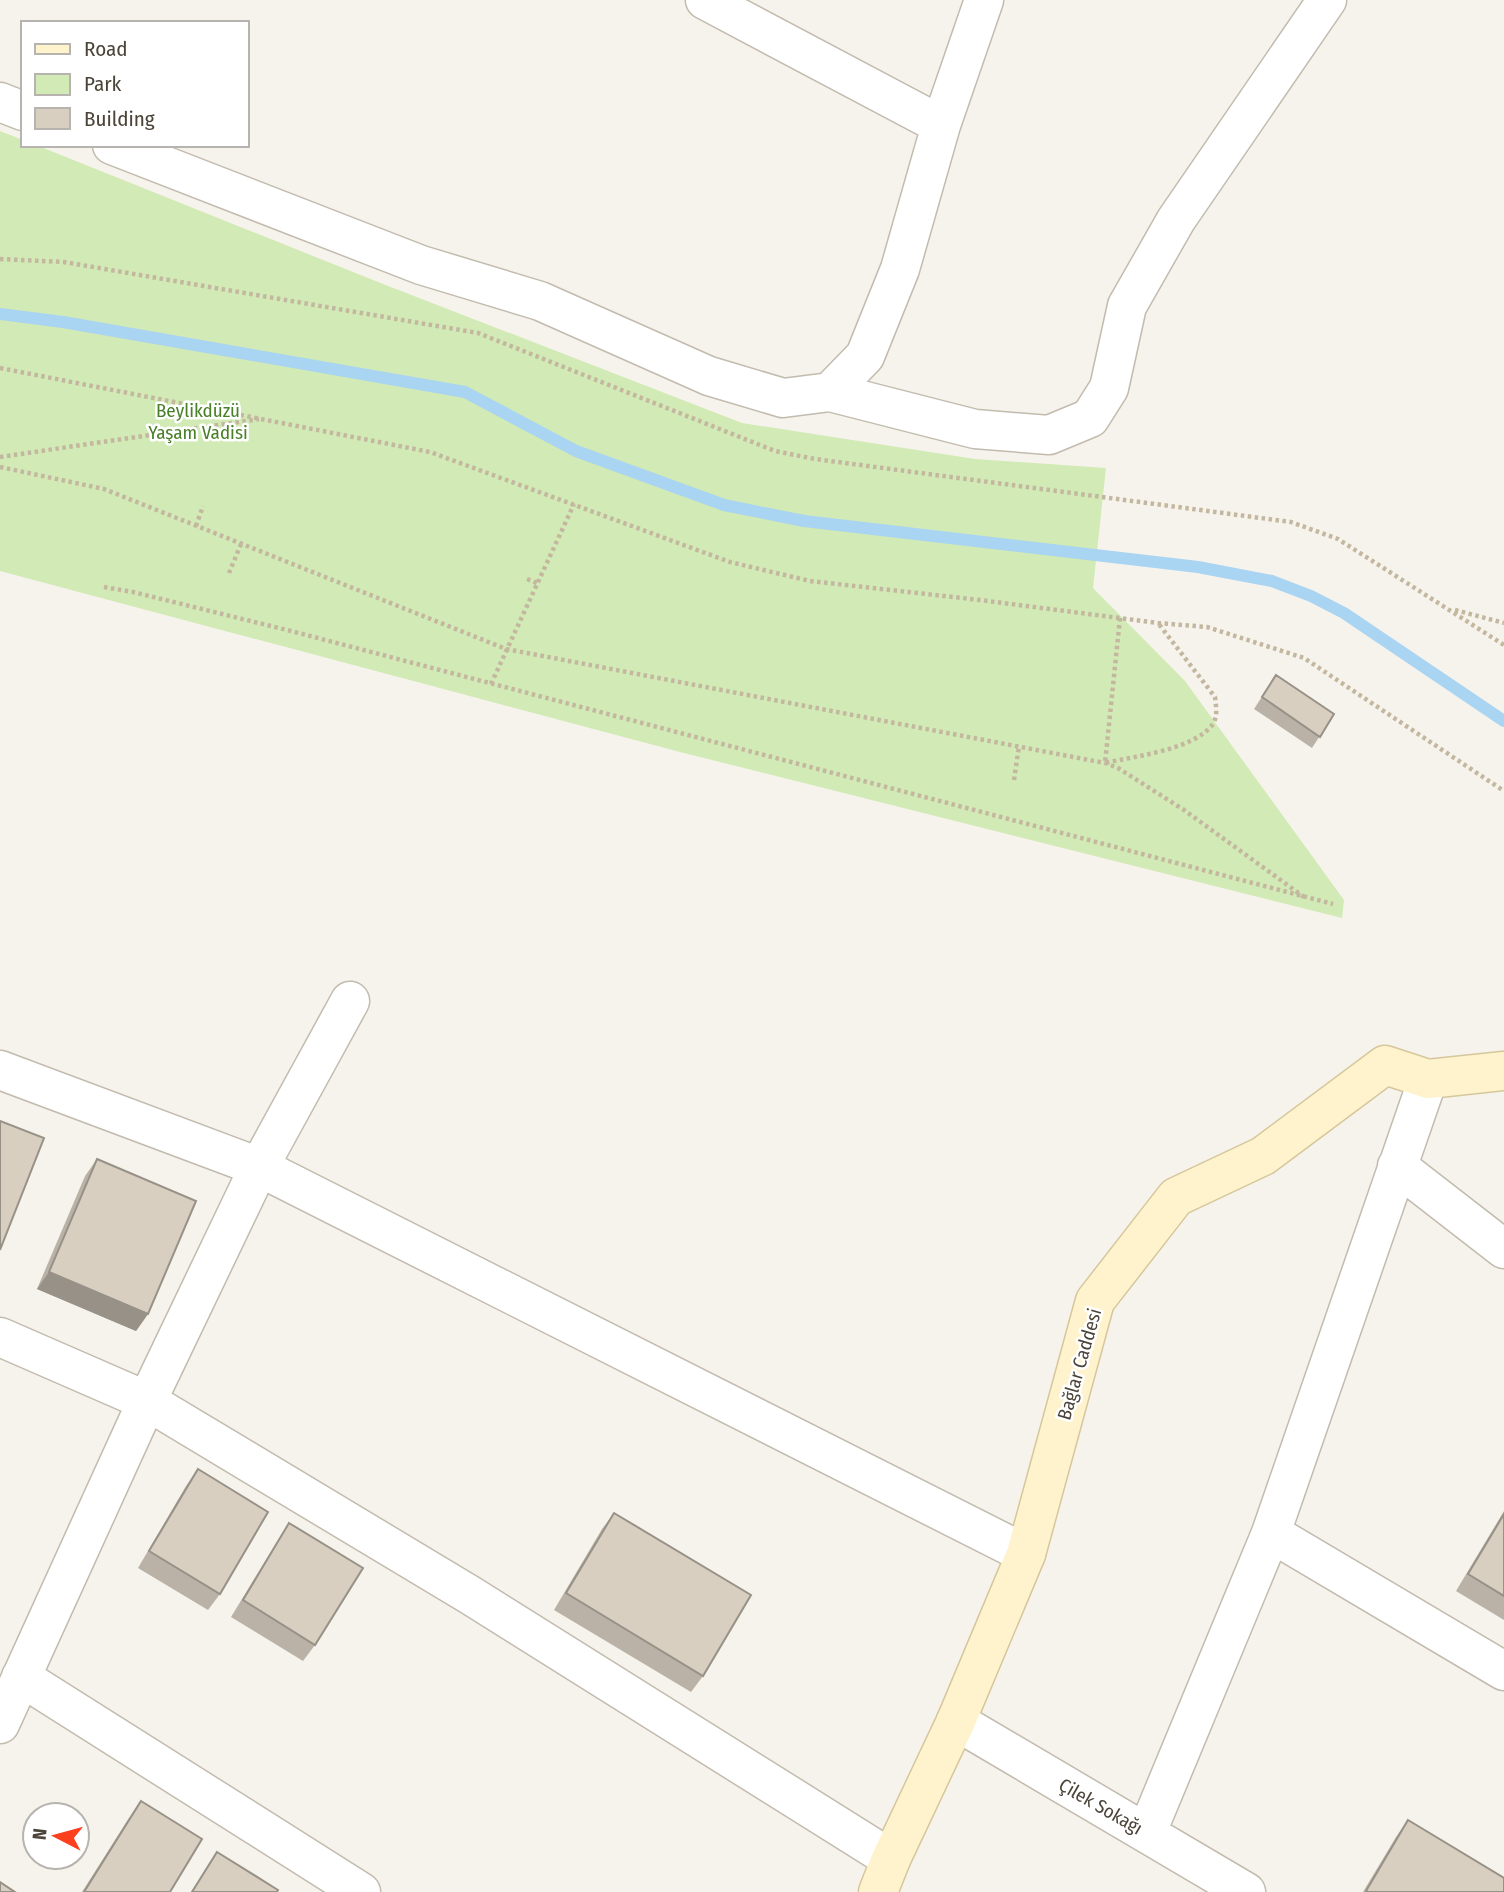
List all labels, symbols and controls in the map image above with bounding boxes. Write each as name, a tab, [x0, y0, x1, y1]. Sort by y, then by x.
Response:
legend	[21, 21, 248, 147]
text: Road	[84, 36, 128, 62]
text: Park	[84, 71, 122, 97]
text: Building	[84, 106, 155, 132]
park label: Beylikdüzü Yaşam Vadisi	[148, 399, 248, 444]
street label: Bağlar Caddesi	[1053, 1306, 1106, 1423]
street label: Çilek Sokağı	[1055, 1773, 1147, 1840]
north arrow	[21, 1801, 91, 1871]
text: N	[28, 1827, 52, 1841]

